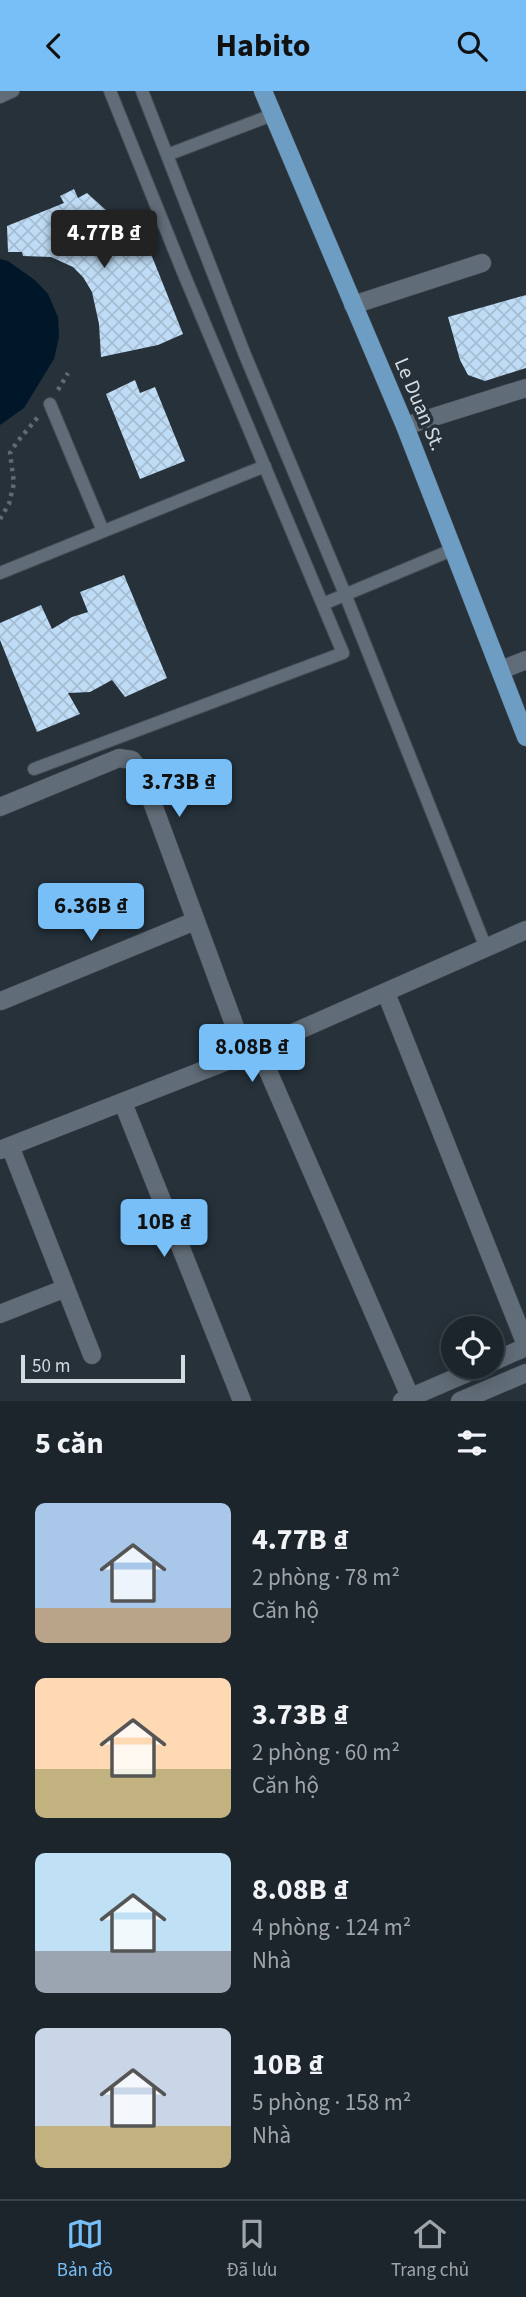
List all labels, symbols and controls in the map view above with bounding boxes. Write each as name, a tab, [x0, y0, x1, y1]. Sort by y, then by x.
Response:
text: Habito	[215, 23, 311, 69]
icon: back	[35, 27, 73, 65]
icon: search	[453, 27, 491, 65]
pin: 4.77B ₫	[39, 211, 169, 270]
text: 4.77B ₫	[67, 216, 141, 249]
street label: Le Duan St.	[387, 353, 453, 455]
pin: 3.73B ₫	[114, 759, 244, 819]
text: 3.73B ₫	[142, 765, 216, 798]
pin: 6.36B ₫	[26, 883, 156, 943]
text: 6.36B ₫	[54, 889, 128, 922]
pin: 8.08B ₫	[187, 1025, 317, 1084]
text: 8.08B ₫	[215, 1030, 289, 1063]
pin: 10B ₫	[115, 1199, 213, 1259]
text: 10B ₫	[137, 1205, 191, 1238]
map controls	[441, 1316, 504, 1379]
button: locate	[441, 1316, 504, 1379]
scale bar	[21, 1352, 186, 1384]
text: 50 m	[32, 1353, 70, 1380]
text: 5 căn	[35, 1422, 104, 1465]
icon: filters	[453, 1424, 491, 1462]
text: 4.77B ₫	[252, 1518, 349, 1561]
icon: home	[91, 1531, 175, 1615]
text: 2 phòng · 78 m²	[252, 1561, 400, 1594]
text: Căn hộ	[252, 1594, 319, 1627]
text: 3.73B ₫	[252, 1693, 349, 1736]
icon: home	[91, 1706, 175, 1790]
text: 2 phòng · 60 m²	[252, 1736, 400, 1769]
text: Căn hộ	[252, 1769, 319, 1802]
text: 8.08B ₫	[252, 1868, 349, 1911]
icon: home	[91, 1881, 175, 1965]
text: 4 phòng · 124 m²	[252, 1911, 411, 1944]
text: Nhà	[252, 1944, 291, 1977]
text: 10B ₫	[252, 2043, 324, 2086]
icon: home	[91, 2056, 175, 2140]
text: 5 phòng · 158 m²	[252, 2086, 411, 2119]
text: Nhà	[252, 2119, 291, 2152]
tab: Bản đồ	[57, 2215, 113, 2284]
tab: Đã lưu	[226, 2215, 277, 2284]
tab: Trang chủ	[391, 2215, 469, 2284]

